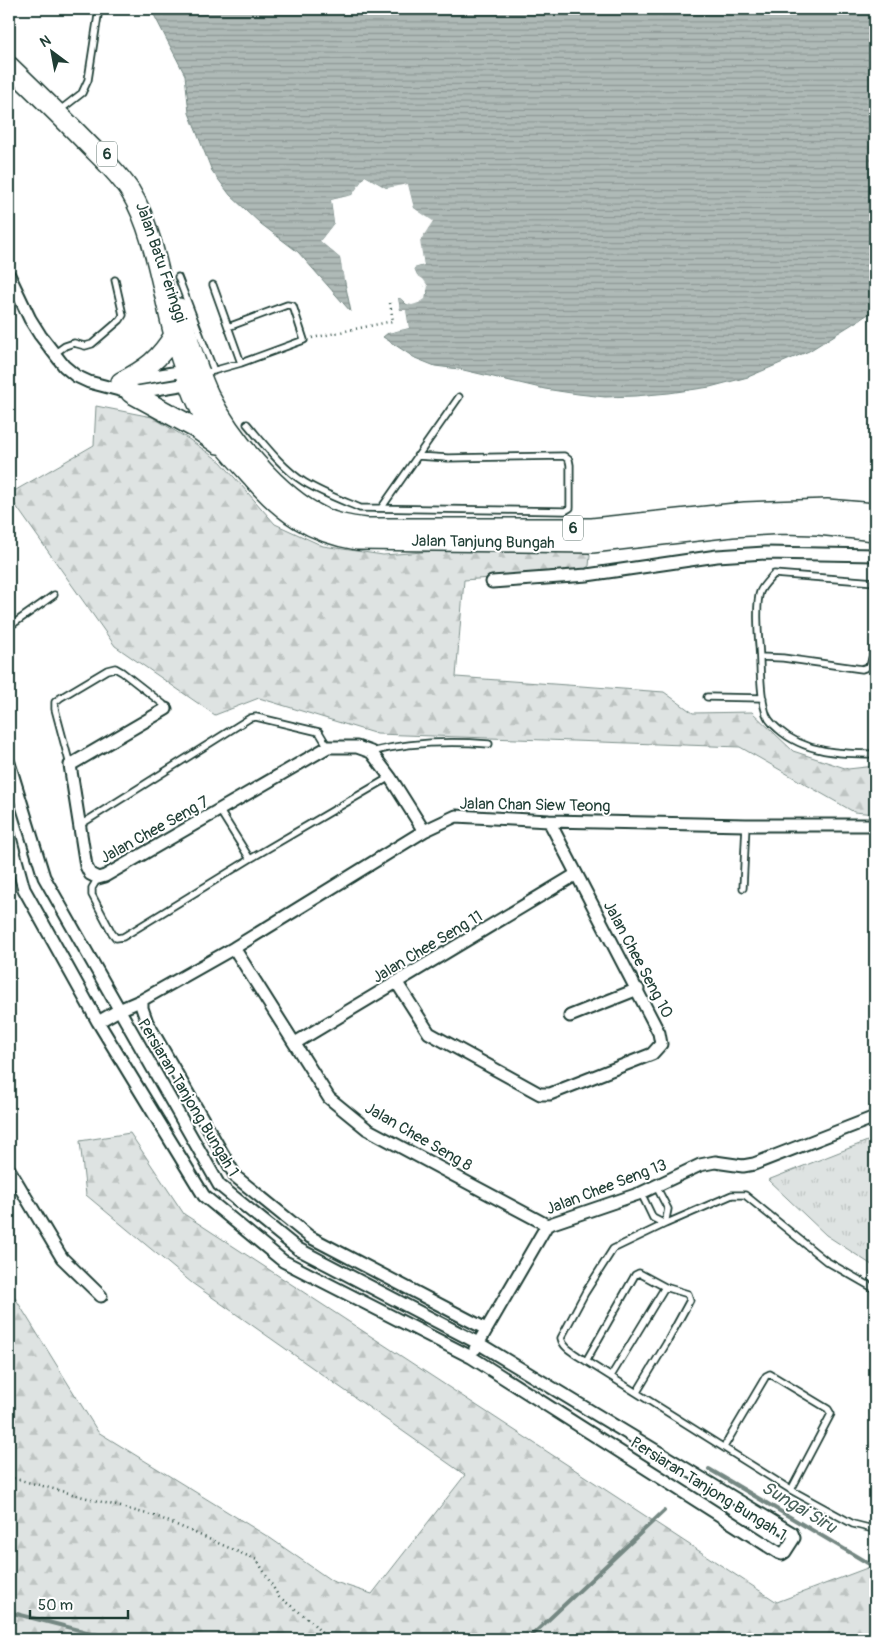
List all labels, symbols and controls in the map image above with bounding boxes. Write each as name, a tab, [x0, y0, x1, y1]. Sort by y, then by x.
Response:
north arrow	[28, 28, 78, 78]
text: N	[37, 32, 54, 51]
road number: 6	[97, 142, 117, 166]
street label: Jalan Batu Feringgi	[131, 200, 191, 325]
road number: 6	[563, 516, 583, 540]
street label: Jalan Tanjung Bungah	[411, 531, 555, 553]
street label: Jalan Chee Seng 7	[97, 792, 213, 868]
street label: Jalan Chan Siew Teong	[459, 794, 611, 816]
street label: Jalan Chee Seng 10	[599, 898, 677, 1021]
street label: Jalan Chee Seng 11	[369, 906, 486, 988]
street label: Persiaran Tanjong Bungah 1	[133, 1015, 243, 1180]
street label: Jalan Chee Seng 8	[361, 1098, 476, 1176]
street label: Jalan Chee Seng 13	[543, 1155, 670, 1219]
street label: Persiaran Tanjong Bungah 1	[627, 1433, 790, 1545]
water label: Sungai Siru	[757, 1476, 841, 1539]
scale bar	[30, 1588, 128, 1620]
text: 50 m	[38, 1596, 73, 1615]

